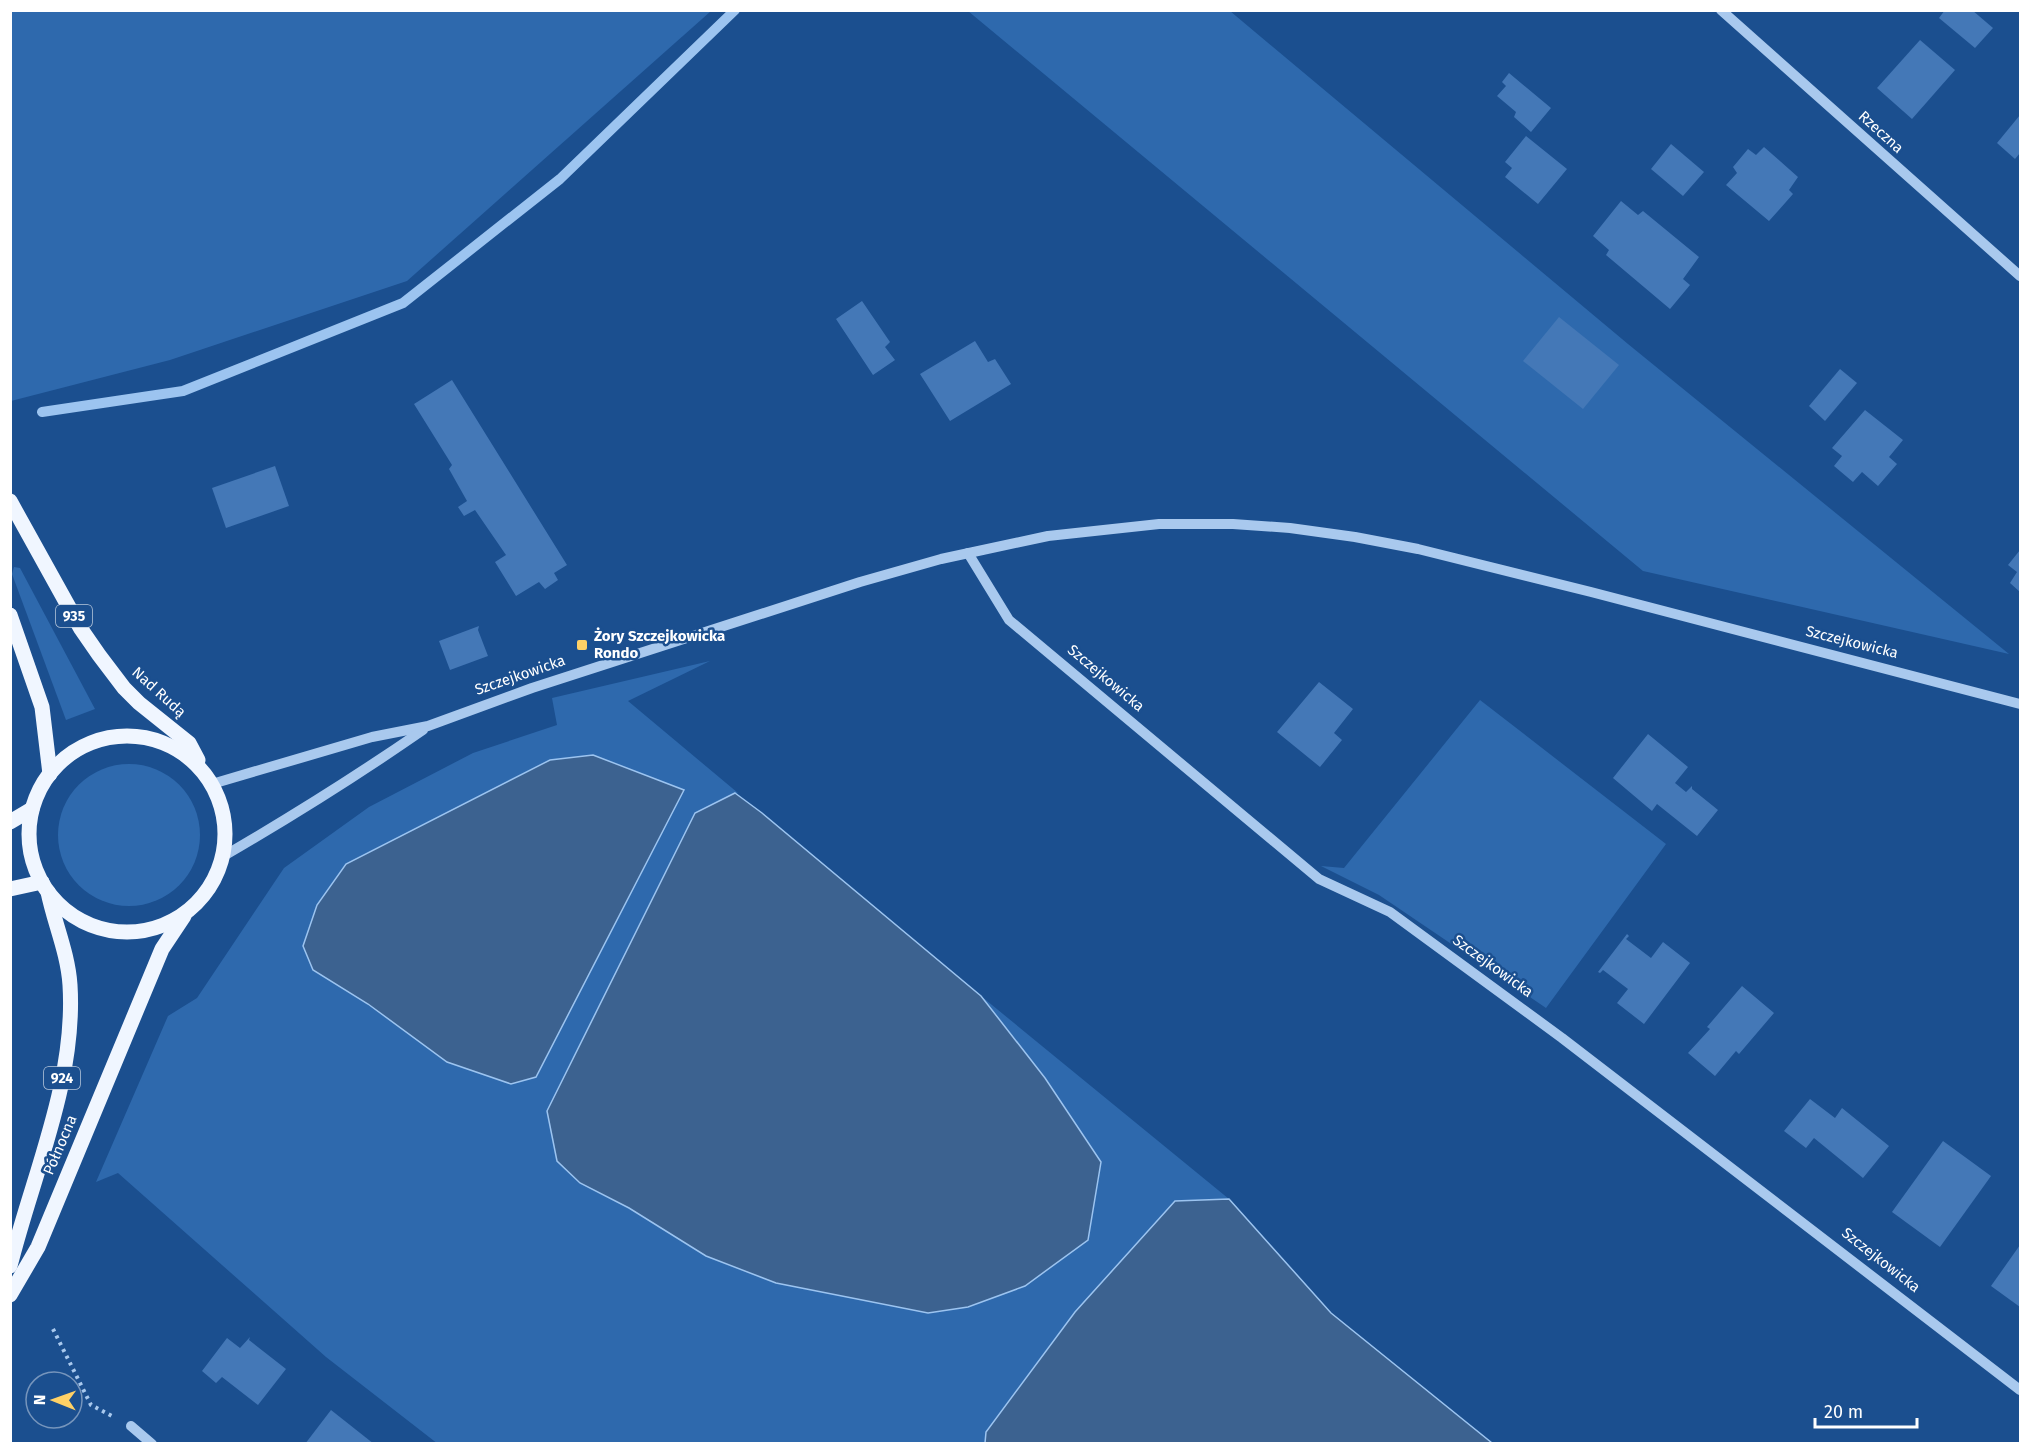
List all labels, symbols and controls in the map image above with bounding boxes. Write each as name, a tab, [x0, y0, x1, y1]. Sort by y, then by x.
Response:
street label: Rzeczna	[1855, 107, 1907, 157]
road number: 935	[56, 605, 92, 627]
street label: Szczejkowicka	[1804, 622, 1900, 662]
place label: Żory Szczejkowicka Rondo	[594, 627, 725, 662]
marker: Żory Szczejkowicka Rondo	[575, 638, 589, 652]
street label: Szczejkowicka	[1064, 641, 1148, 715]
street label: Szczejkowicka	[472, 651, 568, 699]
street label: Nad Rudą	[128, 663, 190, 721]
street label: Szczejkowicka	[1449, 931, 1537, 1001]
road number: 924	[44, 1067, 80, 1089]
street label: Północna	[39, 1112, 81, 1178]
street label: Szczejkowicka	[1838, 1224, 1924, 1296]
north arrow	[24, 1370, 84, 1430]
scale bar	[1815, 1391, 1917, 1429]
text: N	[30, 1394, 49, 1405]
text: 20 m	[1824, 1401, 1863, 1423]

